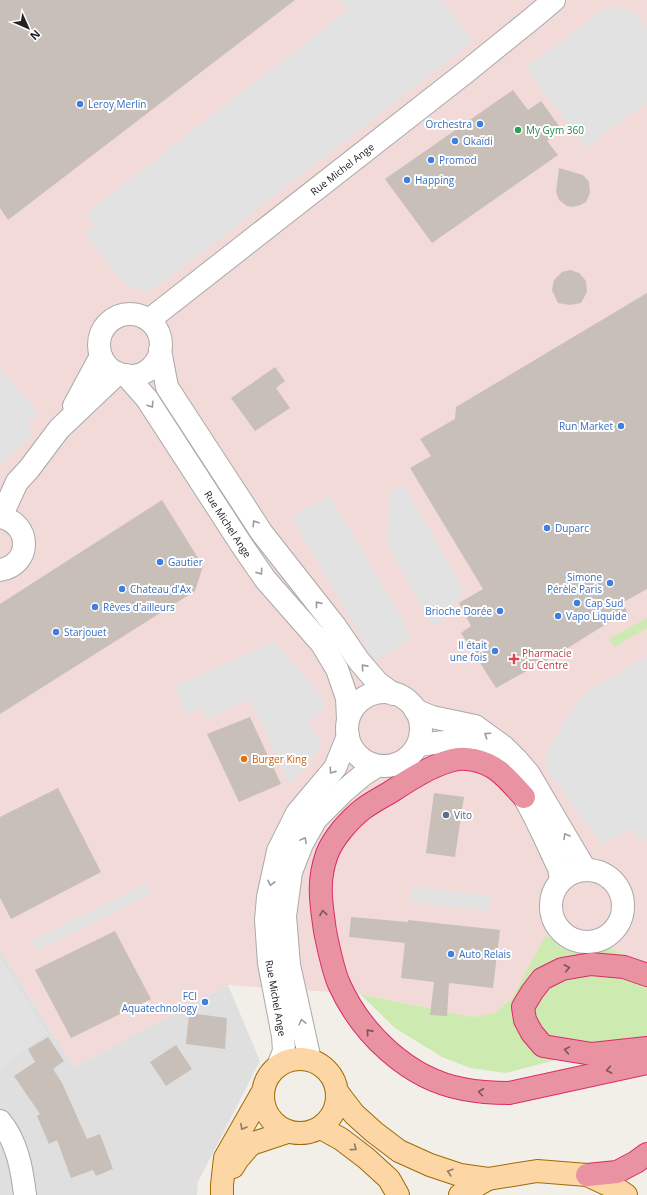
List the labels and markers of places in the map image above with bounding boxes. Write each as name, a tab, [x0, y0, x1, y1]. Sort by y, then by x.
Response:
place label: Leroy Merlin	[88, 97, 146, 111]
marker: Leroy Merlin	[75, 99, 85, 109]
place label: Orchestra	[426, 117, 472, 131]
marker: Orchestra	[475, 119, 485, 129]
place label: My Gym 360	[526, 123, 584, 137]
marker: My Gym 360	[513, 125, 523, 135]
place label: Okaïdi	[463, 134, 493, 148]
marker: Okaïdi	[450, 136, 460, 146]
place label: Promod	[439, 153, 477, 167]
marker: Promod	[426, 155, 436, 165]
place label: Happing	[415, 173, 455, 187]
marker: Happing	[402, 175, 412, 185]
place label: Run Market	[559, 419, 613, 433]
marker: Run Market	[616, 421, 626, 431]
place label: Duparc	[555, 521, 589, 535]
marker: Duparc	[542, 523, 552, 533]
place label: Gautier	[168, 555, 203, 569]
marker: Gautier	[155, 557, 165, 567]
place label: Simone Pérèle Paris	[547, 570, 602, 596]
marker: Simone Pérèle Paris	[605, 578, 615, 588]
place label: Chateau d'Ax	[130, 582, 192, 596]
marker: Chateau d'Ax	[117, 584, 127, 594]
place label: Cap Sud	[585, 596, 623, 610]
marker: Cap Sud	[572, 598, 582, 608]
place label: Rêves d'ailleurs	[103, 600, 175, 614]
marker: Rêves d'ailleurs	[90, 602, 100, 612]
place label: Brioche Dorée	[425, 604, 492, 618]
marker: Brioche Dorée	[495, 606, 505, 616]
place label: Vapo Liquide	[566, 609, 627, 623]
marker: Vapo Liquide	[553, 611, 563, 621]
place label: Starjouet	[64, 625, 107, 639]
marker: Starjouet	[51, 627, 61, 637]
place label: Il était une fois	[450, 638, 487, 664]
marker: Il était une fois	[490, 646, 500, 656]
place label: Pharmacie du Centre	[522, 646, 572, 672]
marker: Pharmacie du Centre	[509, 654, 519, 664]
place label: Burger King	[252, 752, 307, 766]
marker: Burger King	[239, 754, 249, 764]
place label: Vito	[454, 808, 472, 822]
marker: Vito	[441, 810, 451, 820]
place label: Auto Relais	[459, 947, 511, 961]
marker: Auto Relais	[446, 949, 456, 959]
place label: FCI Aquatechnology	[122, 989, 198, 1015]
marker: FCI Aquatechnology	[200, 997, 210, 1007]

